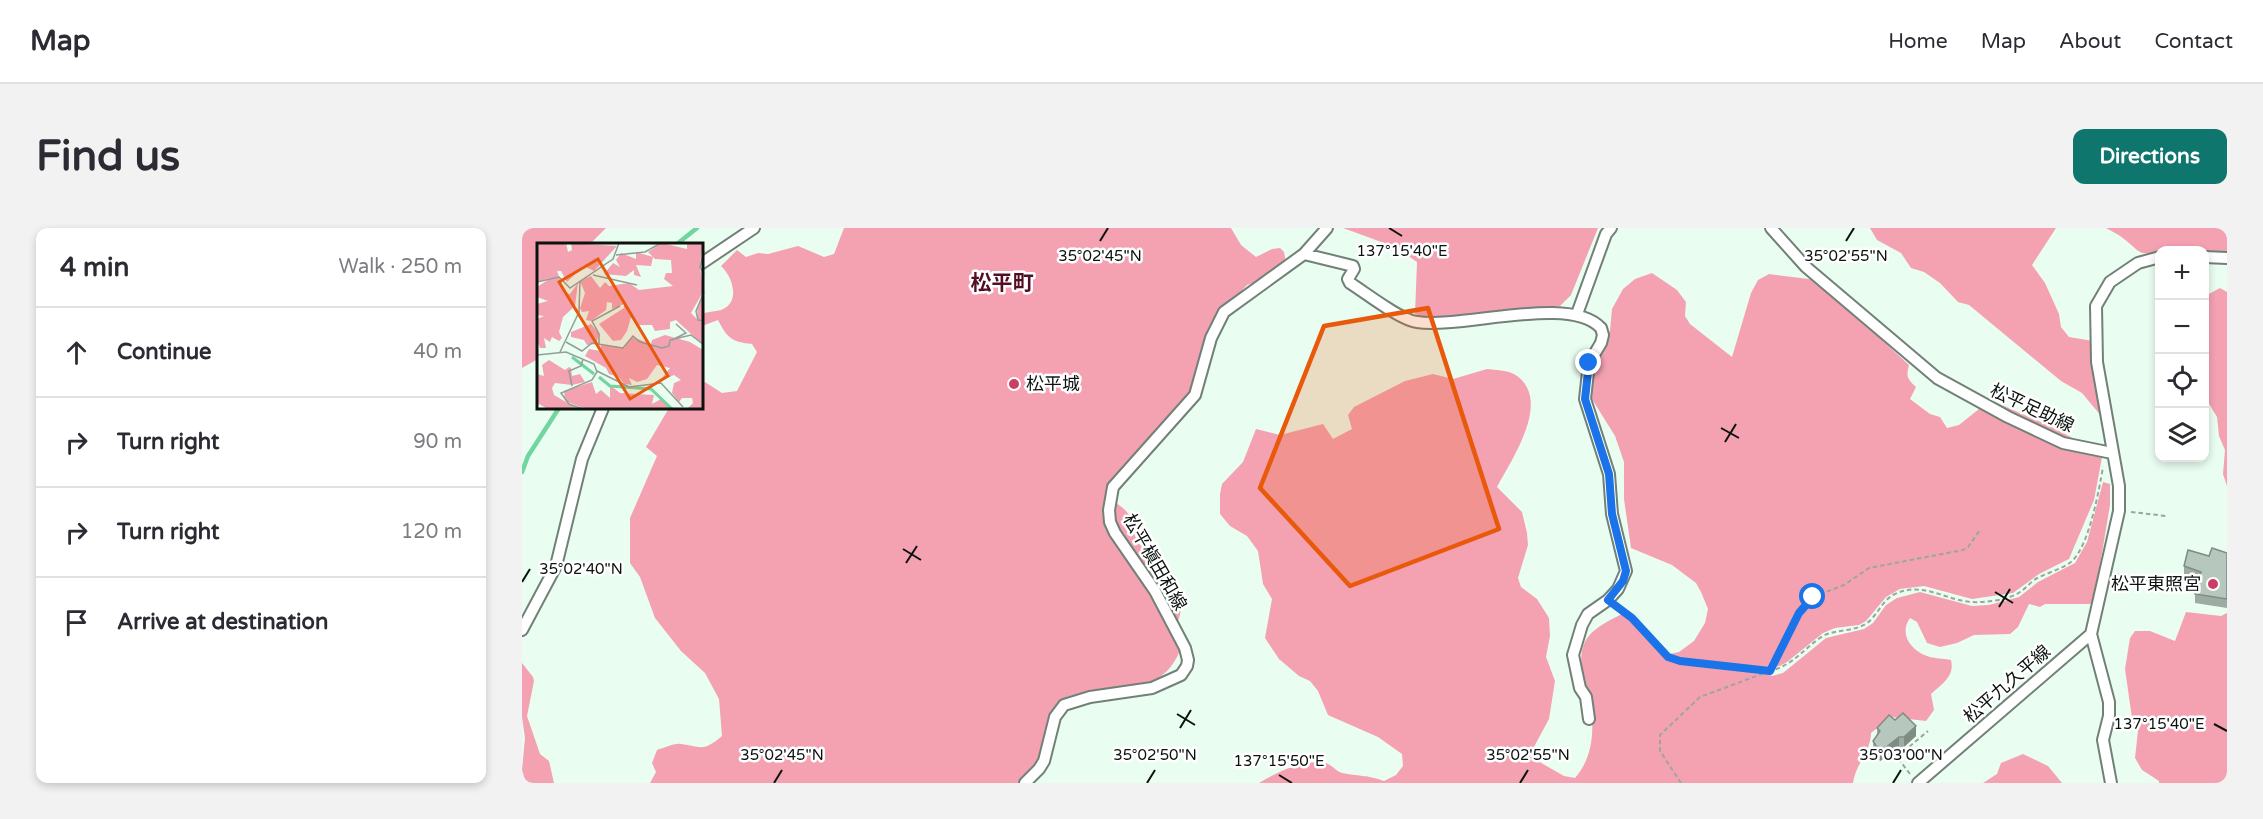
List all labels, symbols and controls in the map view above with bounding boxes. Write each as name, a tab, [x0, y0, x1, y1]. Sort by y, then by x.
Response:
text: Map	[30, 24, 90, 58]
text: Home	[1888, 29, 1948, 54]
text: Map	[1981, 29, 2026, 54]
text: About	[2059, 29, 2121, 54]
text: Contact	[2154, 29, 2233, 54]
button: Directions	[2073, 129, 2227, 184]
text: Find us	[36, 131, 180, 182]
text: 137°15'40"E	[1357, 242, 1447, 260]
inset map	[537, 243, 704, 410]
map controls	[2155, 246, 2209, 462]
button: +	[2155, 246, 2209, 300]
text: 35°02'45"N	[1058, 247, 1142, 265]
text: 35°02'55"N	[1804, 247, 1888, 265]
text: 4 min	[60, 252, 129, 283]
text: Walk · 250 m	[339, 255, 462, 279]
district label: 松平町	[971, 271, 1034, 296]
button: −	[2155, 300, 2209, 354]
icon: ahead	[60, 336, 93, 369]
text: Continue	[117, 339, 212, 365]
text: 40 m	[413, 340, 462, 364]
route end	[1575, 349, 1601, 375]
button: locate	[2155, 354, 2209, 408]
place label: 松平城	[1026, 373, 1080, 395]
marker: 松平城	[1007, 377, 1021, 391]
street label: 松平足助線	[1987, 379, 2077, 437]
button: layers	[2155, 408, 2209, 462]
icon: right	[60, 426, 93, 459]
text: Turn right	[117, 429, 219, 455]
text: 90 m	[413, 430, 462, 454]
street label: 松平槇田和線	[1118, 510, 1192, 614]
icon: right	[60, 516, 93, 549]
text: Turn right	[117, 519, 219, 545]
text: 120 m	[401, 520, 462, 544]
text: 35°02'40"N	[539, 560, 623, 578]
place label: 松平東照宮	[2111, 573, 2201, 595]
marker: 松平東照宮	[2206, 577, 2220, 591]
route start	[1799, 583, 1825, 609]
icon: arrive	[60, 606, 93, 639]
text: Arrive at destination	[117, 609, 328, 635]
street label: 松平九久平線	[1959, 640, 2055, 728]
text: 137°15'40"E	[2114, 715, 2204, 733]
text: 35°02'45"N	[740, 746, 824, 764]
text: 35°02'50"N	[1113, 746, 1197, 764]
text: 35°02'55"N	[1486, 746, 1570, 764]
text: 35°03'00"N	[1859, 746, 1943, 764]
text: 137°15'50"E	[1234, 752, 1324, 770]

